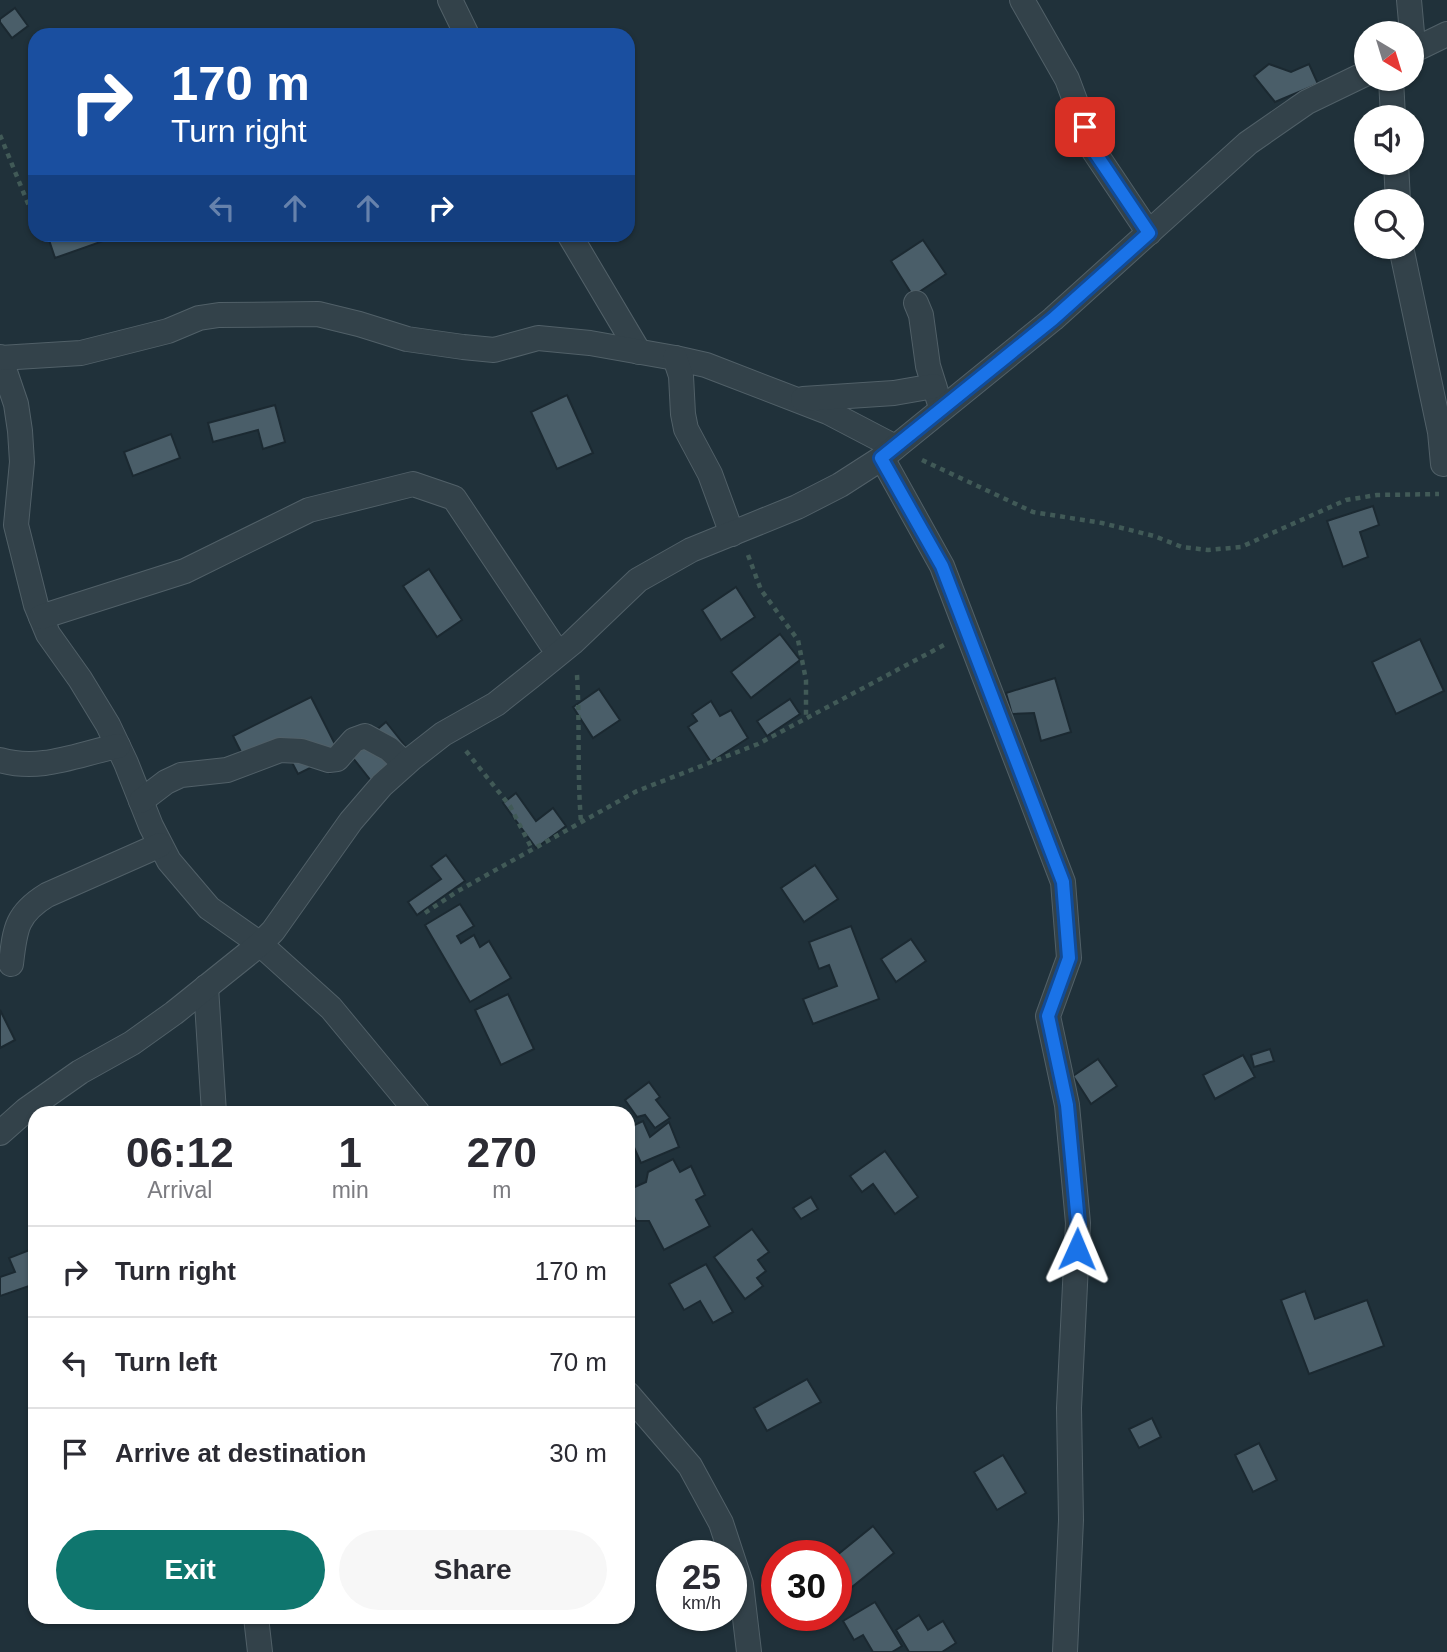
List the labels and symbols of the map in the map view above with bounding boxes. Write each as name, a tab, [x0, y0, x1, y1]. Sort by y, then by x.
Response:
north arrow	[1354, 21, 1424, 91]
pin	[1055, 97, 1115, 157]
position arrow	[1040, 1212, 1114, 1286]
speed limit sign: 30	[761, 1540, 852, 1631]

